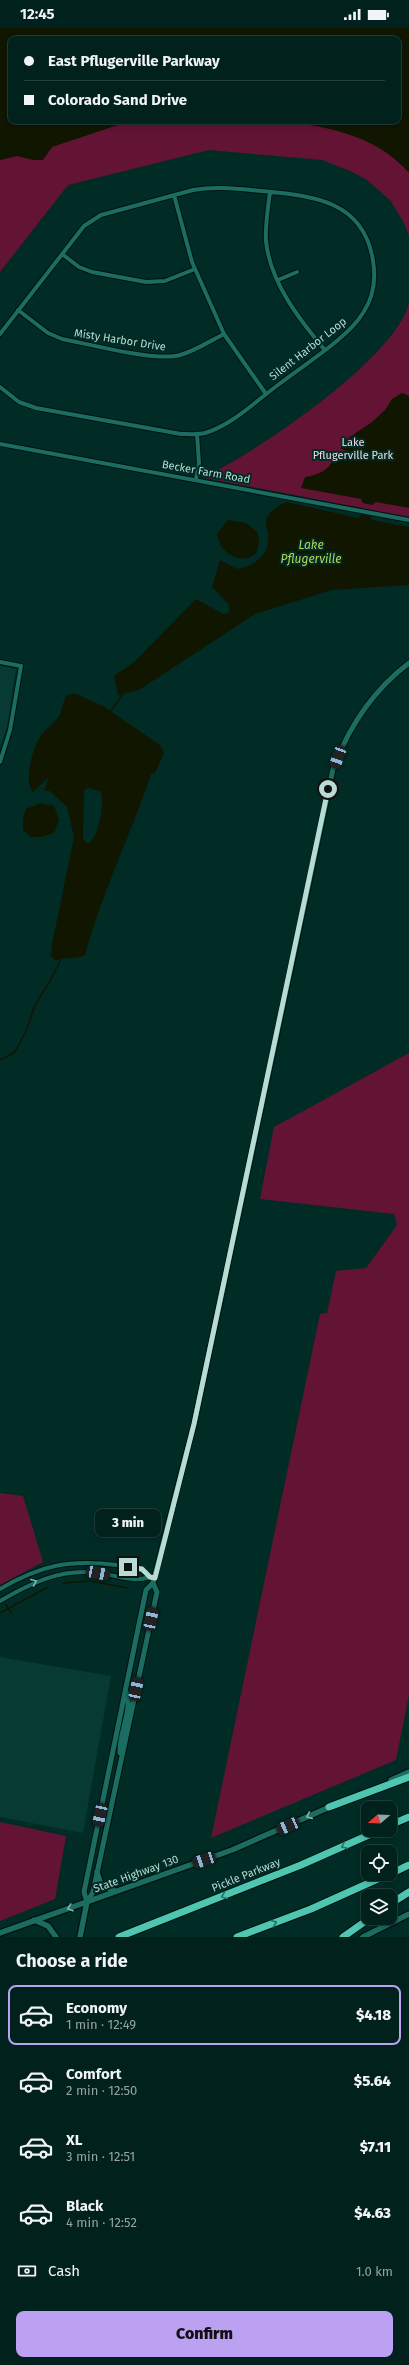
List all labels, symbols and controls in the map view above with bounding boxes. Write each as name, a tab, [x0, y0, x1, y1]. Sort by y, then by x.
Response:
text: 12:45	[20, 5, 55, 23]
text: East Pflugerville Parkway	[48, 52, 220, 70]
text: Colorado Sand Drive	[48, 91, 187, 109]
street label: Silent Harbor Loop	[267, 315, 349, 383]
street label: Misty Harbor Drive	[73, 326, 167, 354]
park label: Lake Pflugerville Park	[313, 436, 394, 462]
street label: Becker Farm Road	[161, 458, 251, 486]
water label: Lake Pflugerville	[281, 538, 341, 566]
car	[328, 744, 348, 770]
route start	[319, 780, 337, 798]
callout: 3 min	[95, 1509, 161, 1537]
text: 3 min	[112, 1515, 144, 1530]
route end	[119, 1558, 137, 1576]
car	[85, 1565, 111, 1581]
one-way arrow	[30, 1579, 37, 1587]
car	[143, 1606, 159, 1632]
car	[128, 1676, 144, 1702]
north arrow	[361, 1801, 397, 1837]
map controls	[361, 1801, 397, 1925]
car	[92, 1802, 108, 1828]
one-way arrow	[306, 1811, 314, 1819]
car	[275, 1816, 301, 1836]
one-way arrow	[341, 1841, 348, 1849]
button: locate	[361, 1845, 397, 1881]
car	[191, 1850, 217, 1870]
street label: State Highway 130	[92, 1853, 180, 1895]
street label: Pickle Parkway	[210, 1855, 283, 1895]
button: layers	[361, 1889, 397, 1925]
one-way arrow	[220, 1891, 227, 1899]
one-way arrow	[67, 1903, 74, 1912]
one-way arrow	[269, 1920, 277, 1928]
text: Choose a ride	[16, 1950, 128, 1972]
icon: car	[18, 1997, 54, 2033]
text: Economy	[66, 1999, 127, 2017]
text: $4.18	[356, 2006, 391, 2024]
text: 1 min · 12:49	[66, 2017, 136, 2032]
icon: car	[18, 2063, 54, 2099]
text: Comfort	[66, 2065, 122, 2083]
text: $5.64	[354, 2072, 391, 2090]
text: 2 min · 12:50	[66, 2083, 137, 2098]
icon: car	[18, 2129, 54, 2165]
text: XL	[66, 2131, 82, 2149]
text: $7.11	[360, 2138, 391, 2156]
text: 3 min · 12:51	[66, 2149, 135, 2164]
icon: car	[18, 2195, 54, 2231]
text: Black	[66, 2197, 103, 2215]
text: $4.63	[354, 2204, 391, 2222]
text: 4 min · 12:52	[66, 2215, 137, 2230]
icon: cash	[16, 2260, 38, 2282]
text: Cash	[48, 2262, 80, 2280]
text: 1.0 km	[356, 2264, 393, 2279]
button: Confirm	[16, 2311, 393, 2357]

